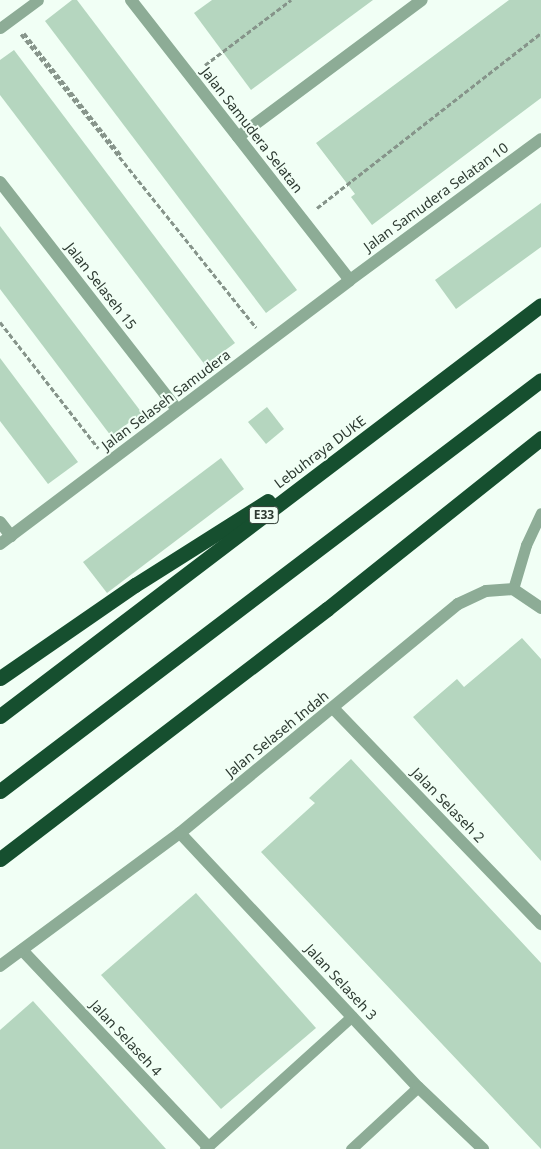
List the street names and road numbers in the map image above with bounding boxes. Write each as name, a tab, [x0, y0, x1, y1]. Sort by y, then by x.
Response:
street label: Jalan Samudera Selatan	[198, 64, 306, 196]
street label: Jalan Samudera Selatan 10	[360, 139, 512, 255]
street label: Jalan Selaseh 15	[62, 239, 140, 333]
street label: Jalan Selaseh Samudera	[98, 346, 234, 454]
street label: Lebuhraya DUKE	[271, 412, 369, 492]
road number: E33	[248, 506, 280, 524]
street label: Jalan Selaseh Indah	[222, 687, 332, 781]
street label: Jalan Selaseh 2	[408, 764, 488, 846]
street label: Jalan Selaseh 3	[302, 941, 380, 1023]
street label: Jalan Selaseh 4	[87, 997, 165, 1079]

